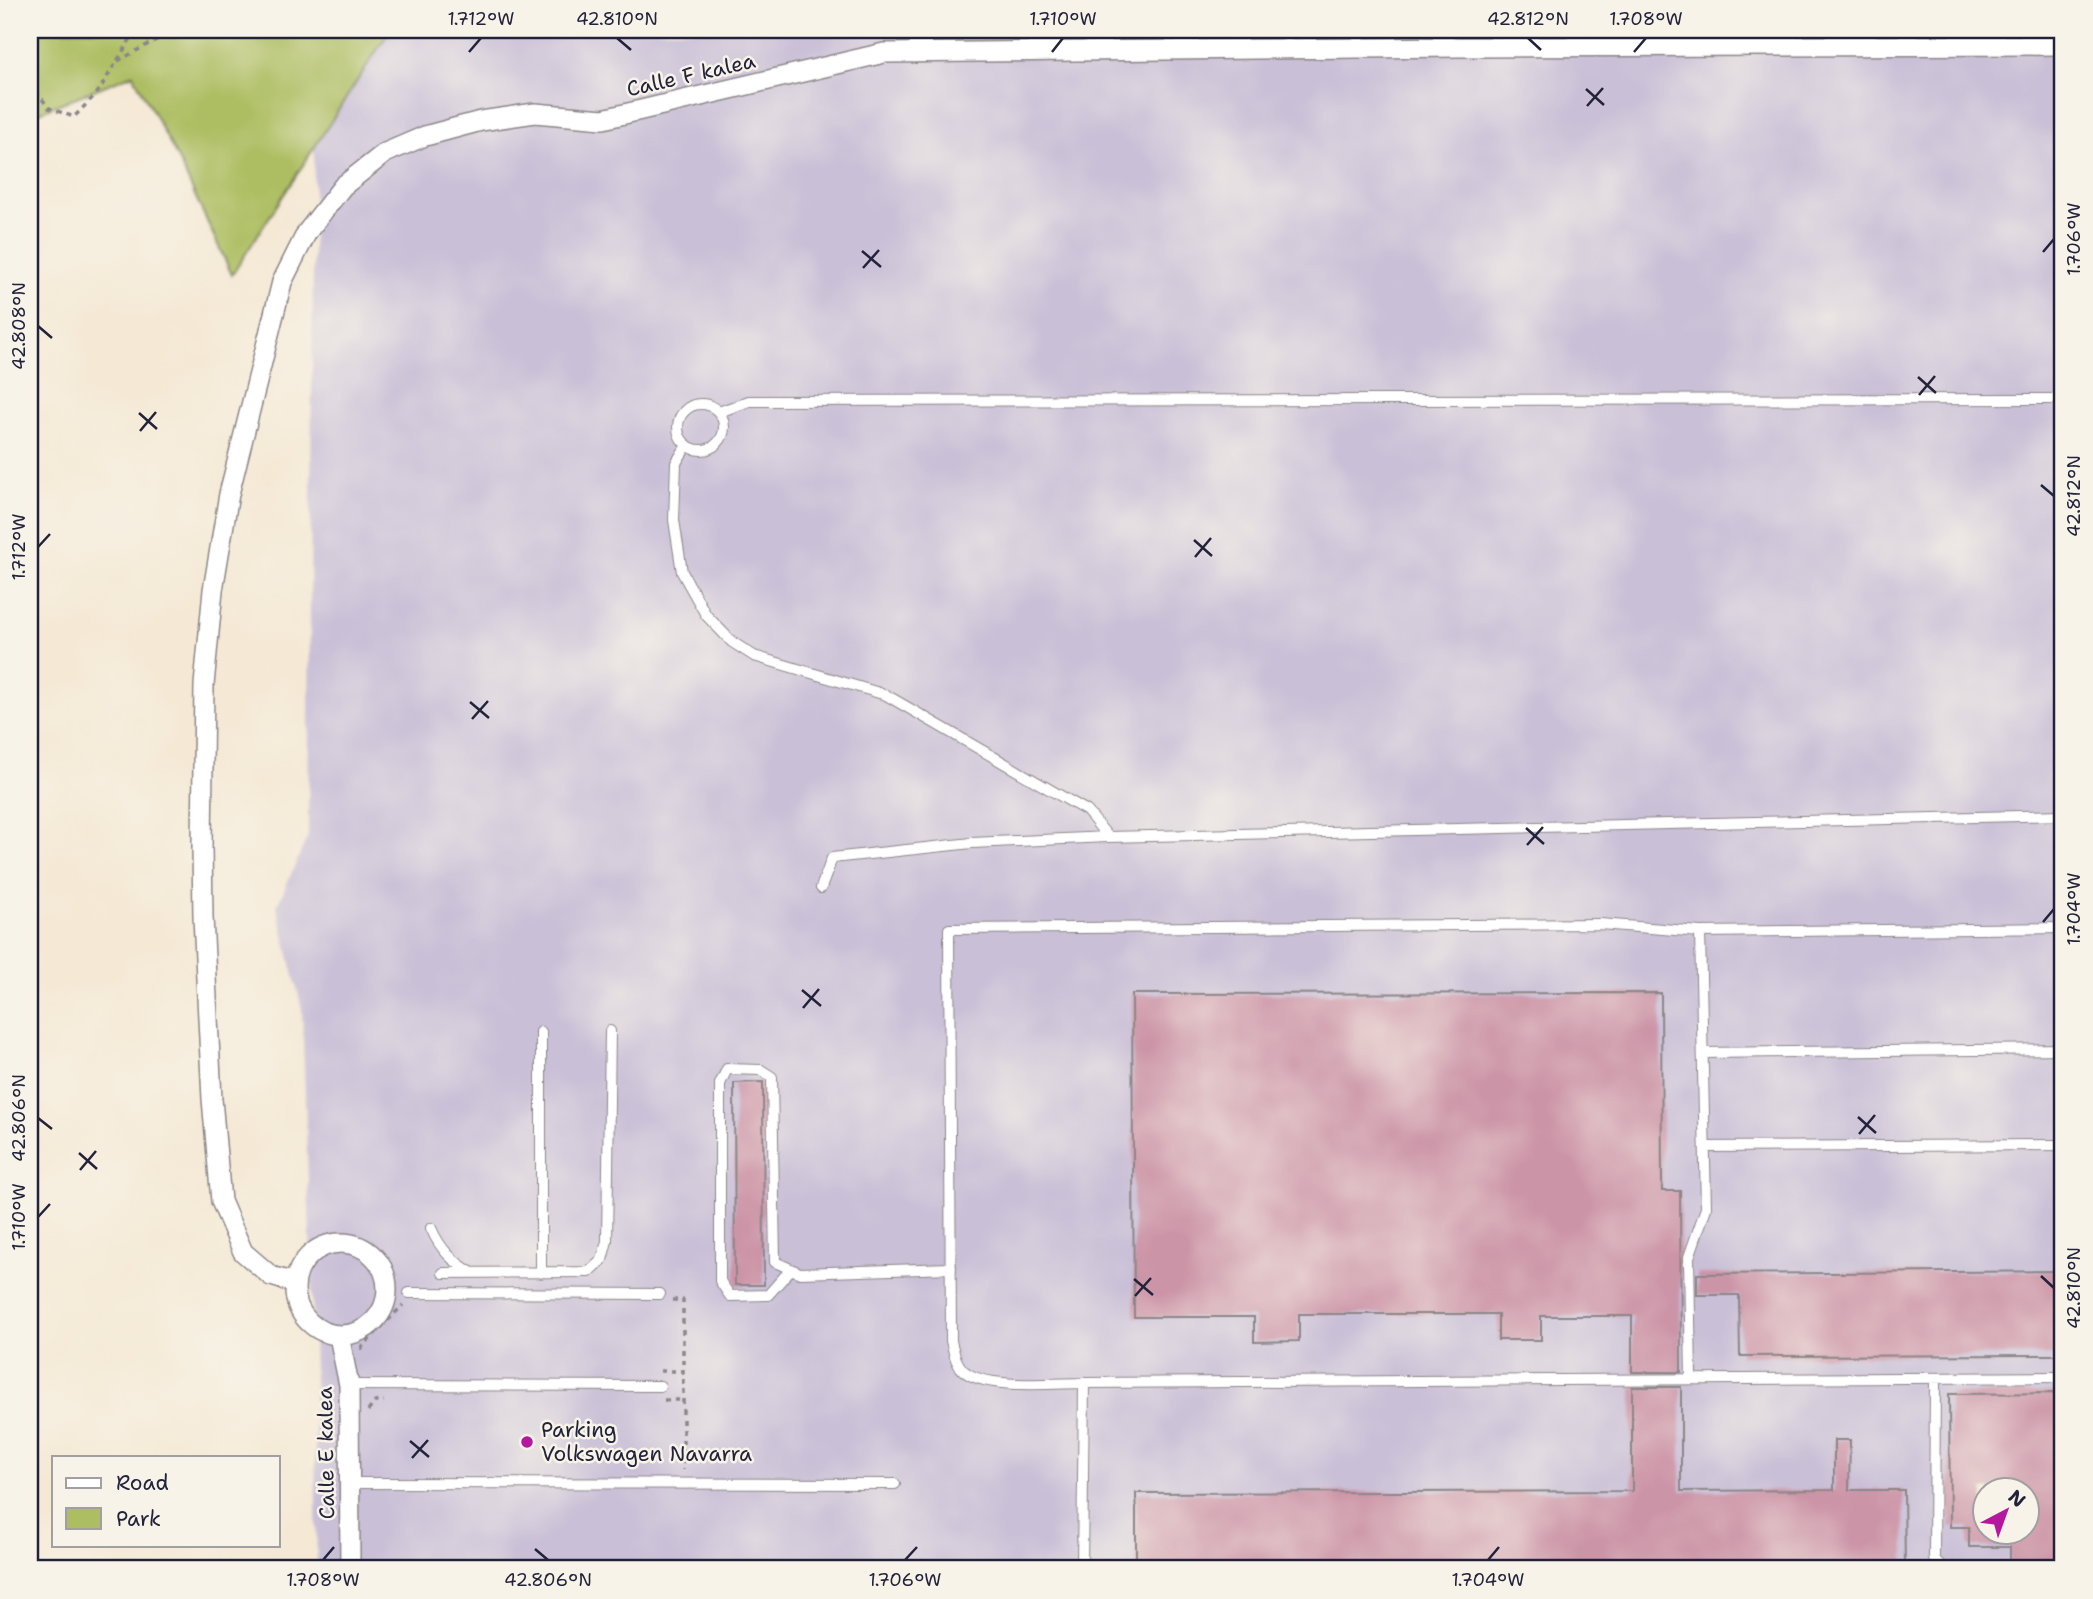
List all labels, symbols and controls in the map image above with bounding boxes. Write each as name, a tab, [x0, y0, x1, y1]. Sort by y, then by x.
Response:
text: 1.712°W	[447, 7, 515, 31]
text: 42.810°N	[576, 7, 658, 31]
text: 1.710°W	[1029, 7, 1097, 31]
text: 42.812°N	[1487, 7, 1569, 31]
text: 1.708°W	[1609, 7, 1683, 31]
street label: Calle F kalea	[624, 47, 758, 103]
text: 1.706°W	[2062, 202, 2086, 276]
text: 42.808°N	[7, 282, 31, 370]
text: 42.812°N	[2062, 455, 2086, 537]
text: 1.712°W	[7, 513, 31, 581]
text: 1.704°W	[2062, 872, 2086, 946]
text: 42.806°N	[7, 1074, 31, 1162]
text: 1.710°W	[7, 1183, 31, 1251]
text: 42.810°N	[2062, 1247, 2086, 1329]
street label: Calle E kalea	[311, 1386, 341, 1520]
place label: Parking Volkswagen Navarra	[541, 1416, 752, 1468]
marker: Parking Volkswagen Navarra	[519, 1434, 535, 1450]
legend	[52, 1456, 280, 1546]
text: Road	[116, 1469, 169, 1497]
north arrow	[1970, 1476, 2040, 1546]
text: N	[2003, 1484, 2031, 1513]
text: Park	[116, 1505, 161, 1533]
text: 1.708°W	[286, 1568, 360, 1592]
text: 42.806°N	[504, 1568, 592, 1592]
text: 1.706°W	[868, 1568, 942, 1592]
text: 1.704°W	[1451, 1568, 1525, 1592]

